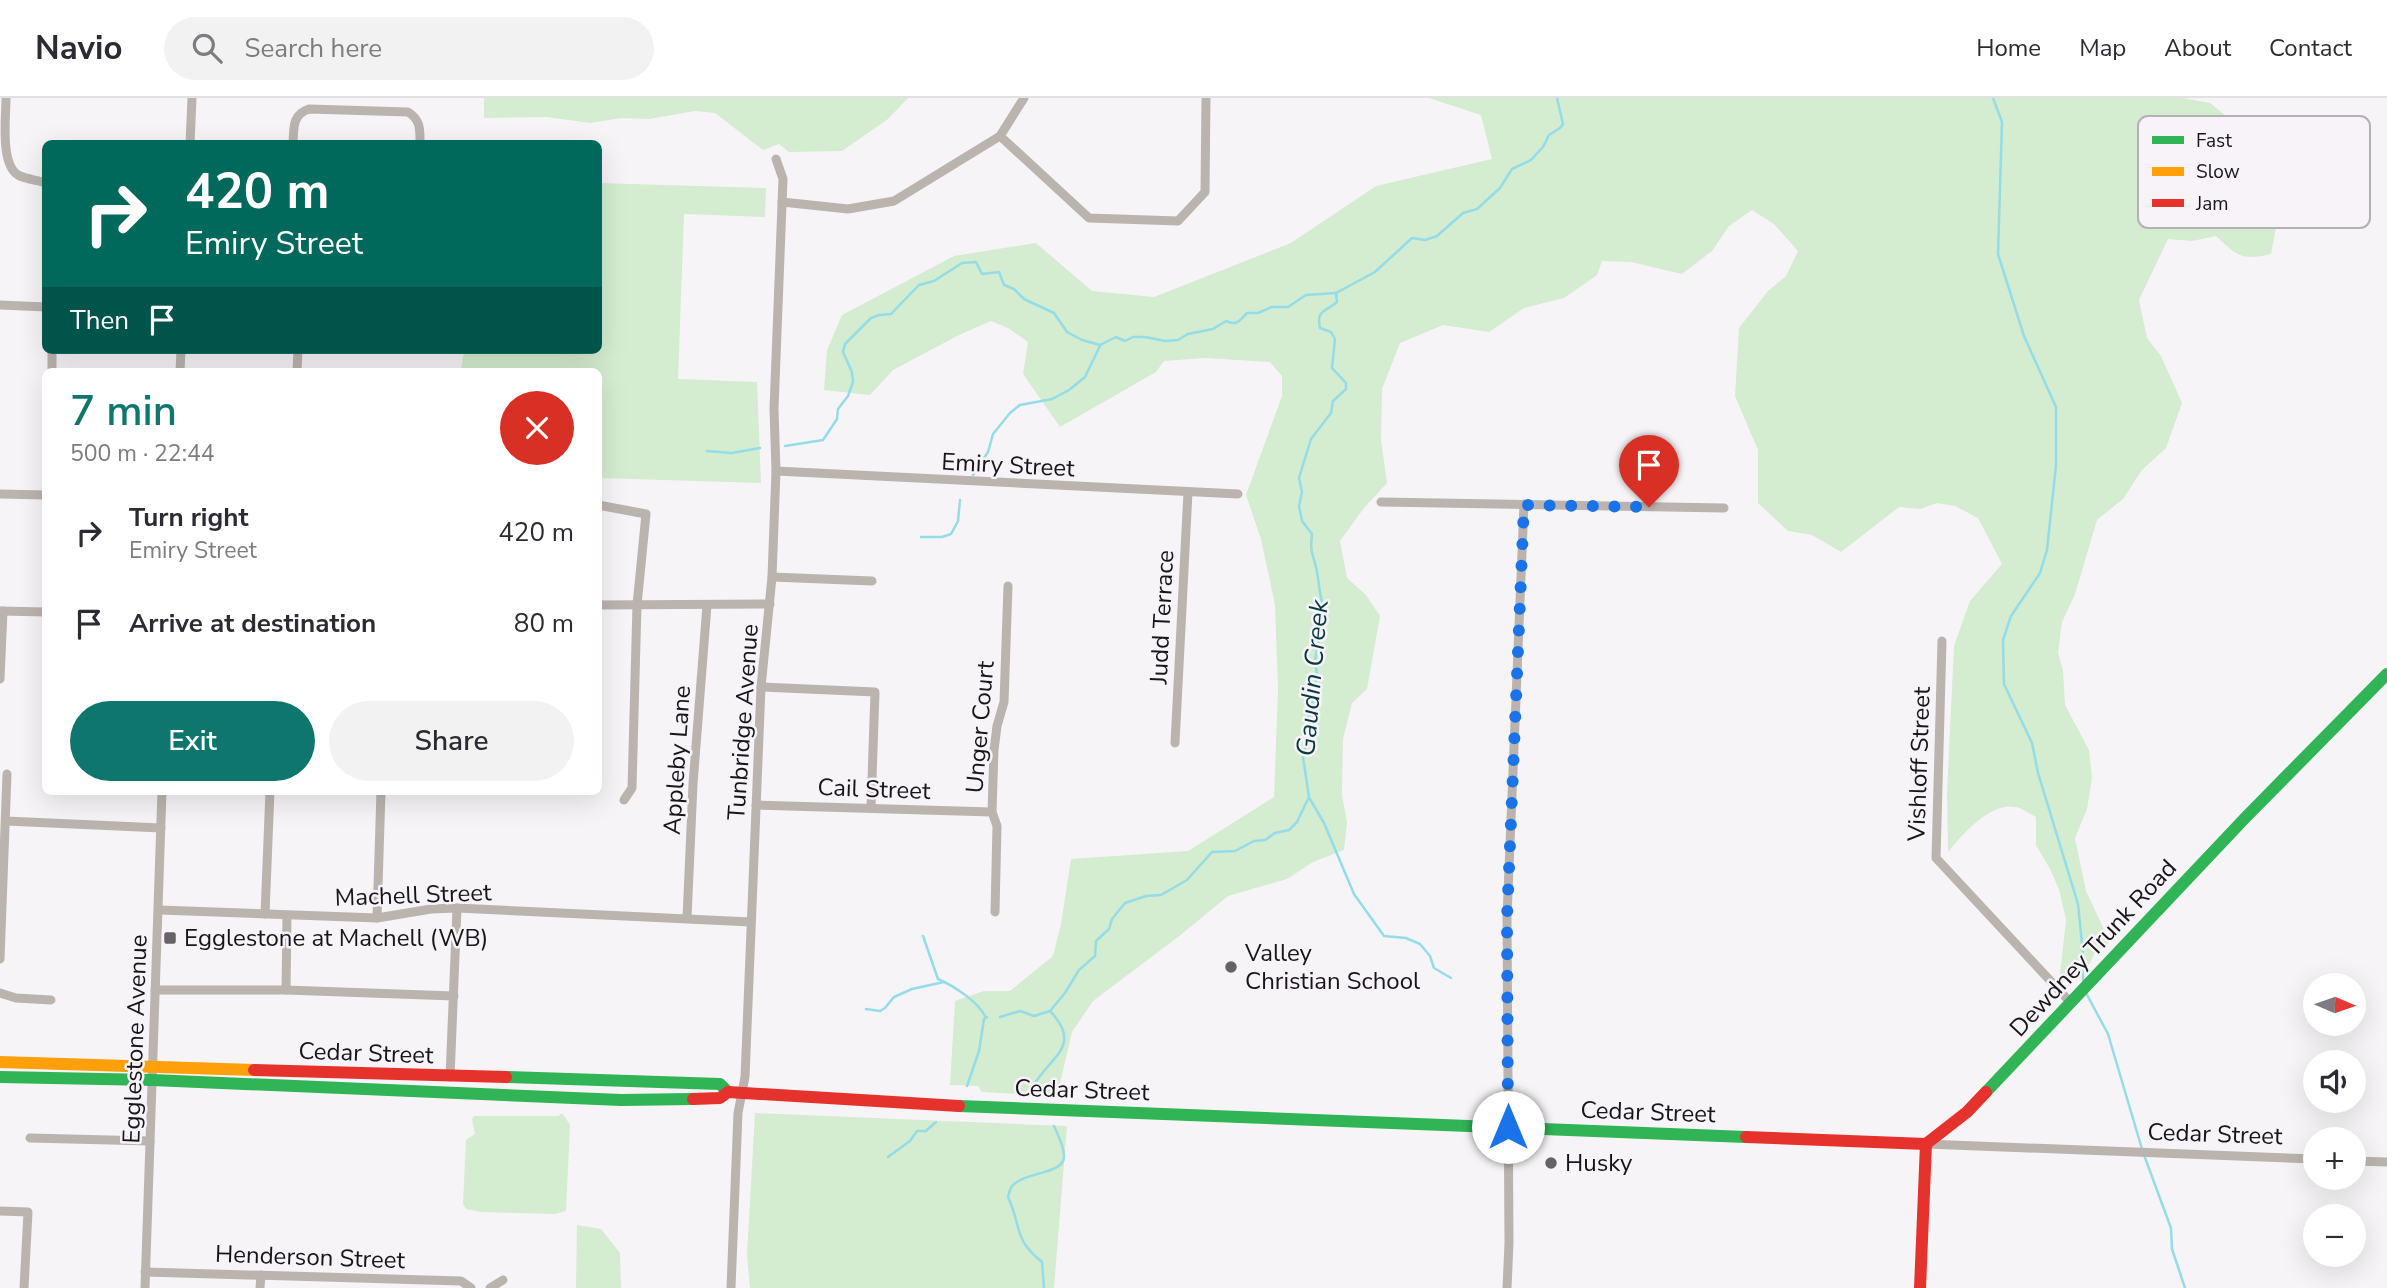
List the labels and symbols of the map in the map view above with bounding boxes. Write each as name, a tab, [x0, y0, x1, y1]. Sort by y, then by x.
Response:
legend	[2138, 116, 2370, 228]
text: Fast	[2196, 128, 2232, 154]
text: Slow	[2196, 159, 2240, 185]
text: Jam	[2195, 191, 2229, 217]
pin	[1619, 435, 1679, 507]
street label: Emiry Street	[941, 446, 1076, 485]
street label: Judd Terrace	[1142, 549, 1181, 686]
water label: Gaudin Creek	[1288, 597, 1337, 758]
street label: Tunbridge Avenue	[720, 623, 766, 821]
street label: Unger Court	[958, 659, 1002, 794]
street label: Appleby Lane	[656, 684, 698, 836]
street label: Vishloff Street	[1900, 686, 1938, 843]
street label: Cail Street	[817, 771, 932, 807]
street label: Dewdney Trunk Road	[2002, 852, 2184, 1044]
street label: Machell Street	[334, 876, 492, 914]
place label: Egglestone at Machell (WB)	[184, 922, 488, 954]
marker: Egglestone at Machell (WB)	[162, 930, 178, 946]
street label: Egglestone Avenue	[115, 934, 155, 1144]
place label: Valley Christian School	[1244, 937, 1420, 997]
marker: Valley Christian School	[1223, 959, 1239, 975]
north arrow	[2303, 973, 2366, 1036]
street label: Cedar Street	[298, 1035, 435, 1071]
street label: Cedar Street	[1014, 1072, 1151, 1108]
position arrow	[1471, 1090, 1545, 1164]
street label: Cedar Street	[1580, 1094, 1717, 1130]
street label: Cedar Street	[2147, 1116, 2284, 1152]
place label: Husky	[1565, 1147, 1633, 1179]
marker: Husky	[1543, 1155, 1559, 1171]
street label: Henderson Street	[214, 1238, 406, 1276]

